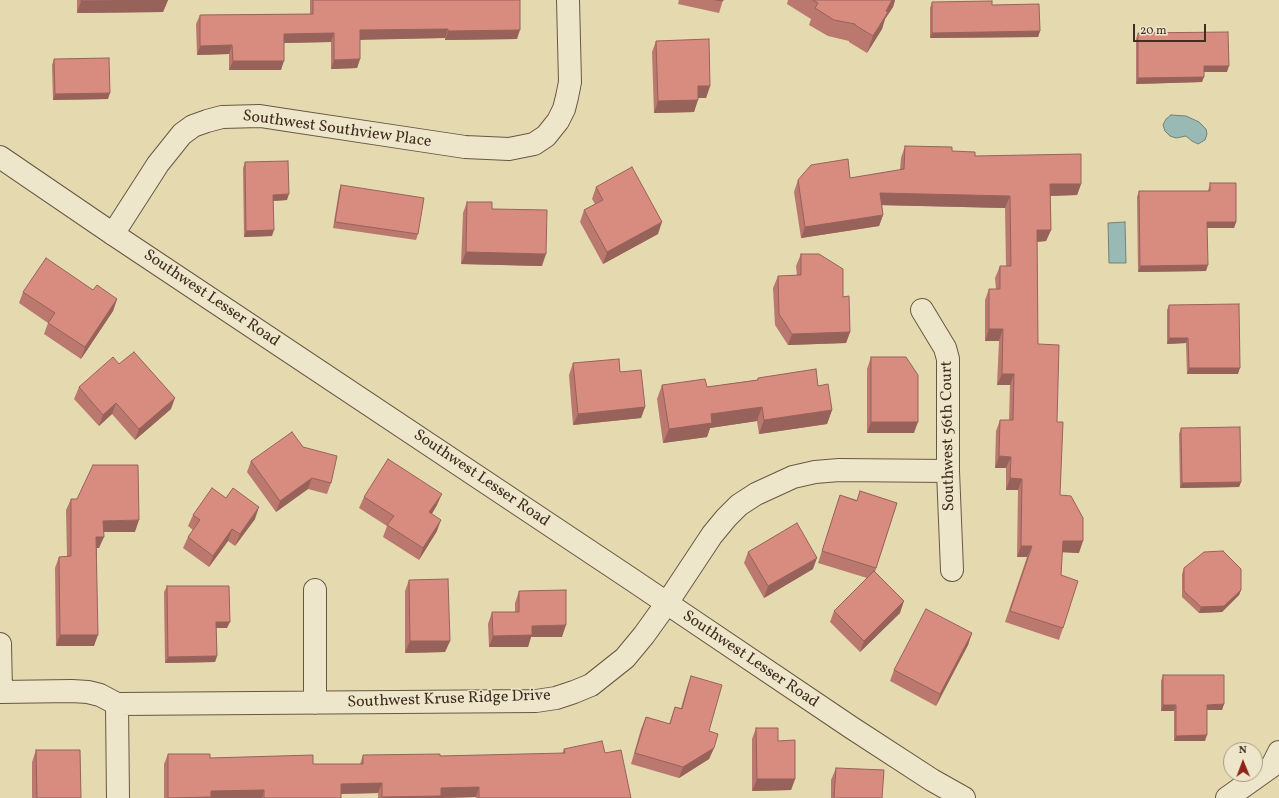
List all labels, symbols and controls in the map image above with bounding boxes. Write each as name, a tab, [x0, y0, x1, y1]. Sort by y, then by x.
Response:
scale bar	[1135, 16, 1208, 42]
text: 20 m	[1140, 23, 1167, 39]
street label: Southwest Southview Place	[241, 107, 433, 153]
street label: Southwest Lesser Road	[139, 246, 283, 352]
street label: Southwest 56th Court	[938, 360, 960, 512]
street label: Southwest Lesser Road	[409, 426, 553, 532]
street label: Southwest Lesser Road	[678, 607, 822, 713]
street label: Southwest Kruse Ridge Drive	[347, 687, 551, 713]
north arrow	[1223, 742, 1263, 782]
text: N	[1239, 743, 1247, 758]

